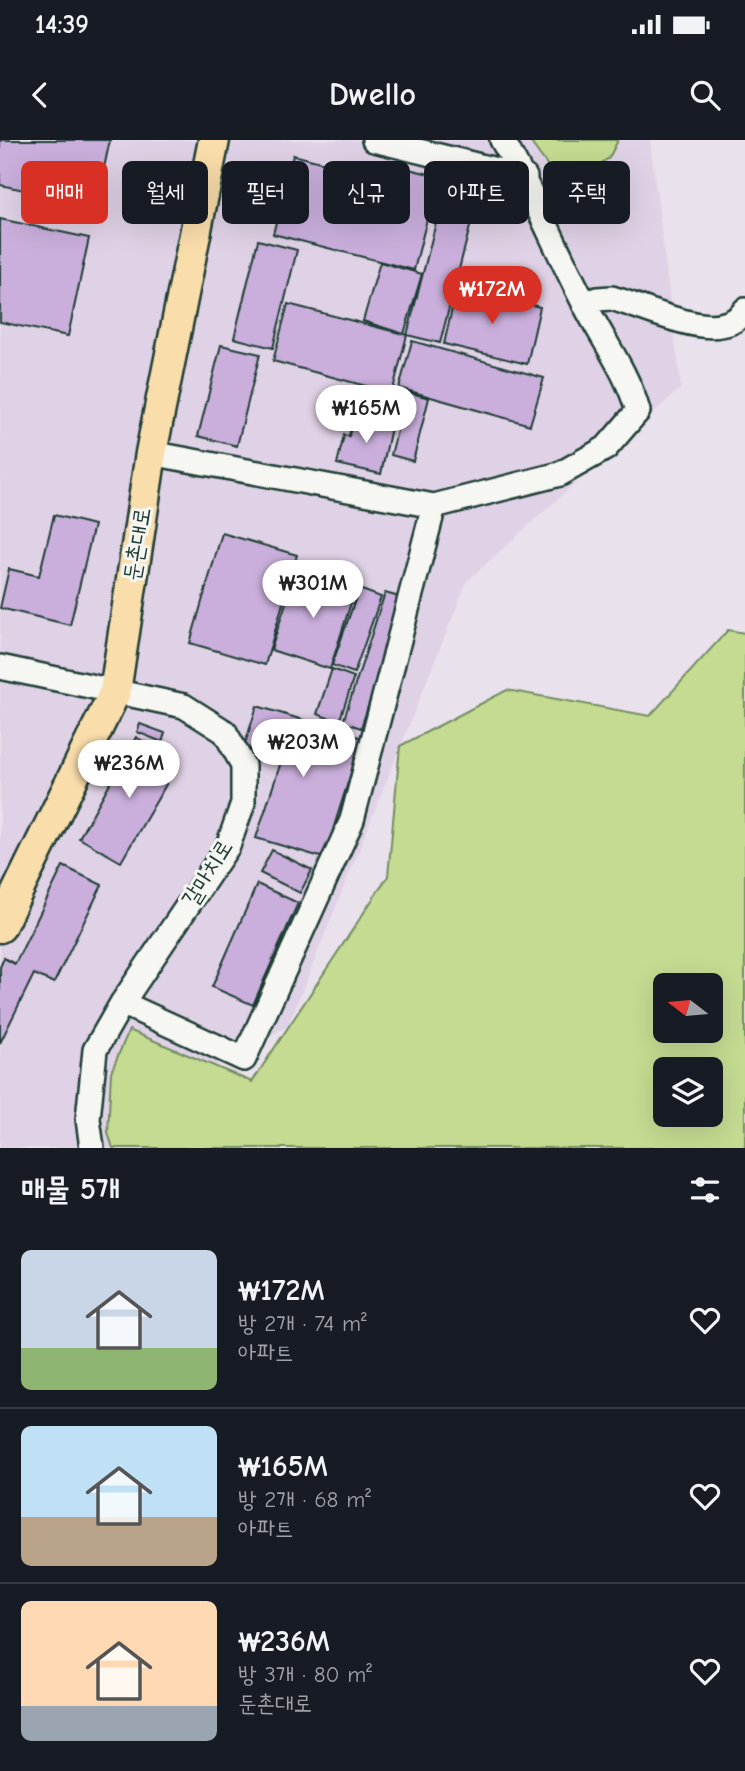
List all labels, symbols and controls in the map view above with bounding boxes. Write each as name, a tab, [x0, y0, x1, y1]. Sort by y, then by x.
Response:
text: 14:39	[35, 10, 89, 40]
icon: back	[21, 76, 59, 114]
text: Dwello	[329, 76, 416, 113]
icon: search	[686, 76, 724, 114]
chip: 매매	[21, 161, 108, 224]
chip: 월세	[122, 161, 208, 224]
chip: 필터	[222, 161, 309, 224]
chip: 신규	[323, 161, 410, 224]
chip: 아파트	[424, 161, 529, 224]
chip: 주택	[543, 161, 630, 224]
pin: ₩172M	[443, 267, 541, 326]
text: ₩172M	[459, 275, 525, 302]
pin: ₩165M	[317, 386, 415, 445]
text: ₩165M	[332, 394, 400, 421]
street label: 둔촌대로	[118, 505, 156, 583]
pin: ₩301M	[264, 560, 362, 620]
text: ₩301M	[278, 569, 348, 596]
pin: ₩203M	[254, 720, 352, 779]
text: ₩203M	[267, 728, 339, 755]
pin: ₩236M	[80, 740, 178, 800]
text: ₩236M	[94, 749, 164, 776]
street label: 갈마치로	[176, 834, 238, 912]
north arrow	[653, 973, 723, 1043]
map controls	[653, 973, 723, 1127]
button: layers	[653, 1057, 723, 1127]
icon: filters	[686, 1171, 724, 1209]
text: 매물 5개	[21, 1172, 120, 1207]
text: ₩172M	[238, 1273, 325, 1308]
icon: home	[77, 1278, 161, 1362]
icon: heart	[686, 1301, 724, 1339]
text: 방 2개 · 74 m²	[238, 1310, 367, 1337]
text: 아파트	[238, 1339, 294, 1366]
text: ₩165M	[238, 1449, 328, 1484]
icon: home	[77, 1454, 161, 1538]
icon: heart	[686, 1477, 724, 1515]
text: 방 2개 · 68 m²	[238, 1486, 371, 1513]
text: 아파트	[238, 1515, 294, 1542]
text: ₩236M	[238, 1624, 330, 1659]
icon: home	[77, 1629, 161, 1713]
icon: heart	[686, 1652, 724, 1690]
text: 방 3개 · 80 m²	[238, 1661, 372, 1688]
text: 둔촌대로	[238, 1690, 312, 1717]

